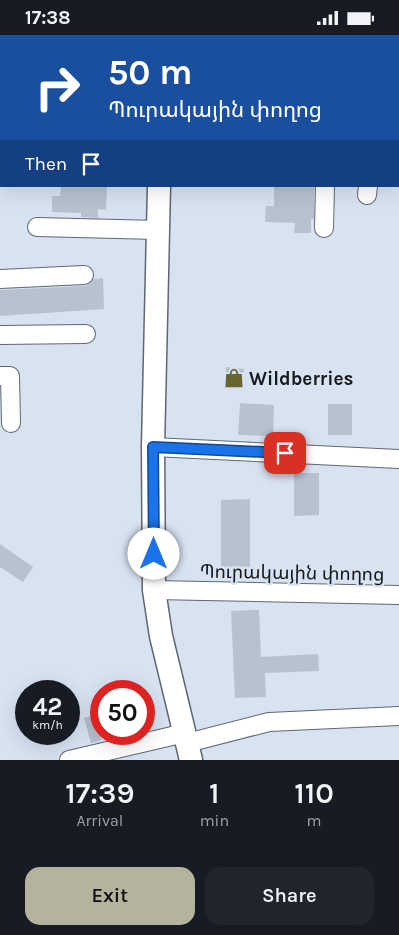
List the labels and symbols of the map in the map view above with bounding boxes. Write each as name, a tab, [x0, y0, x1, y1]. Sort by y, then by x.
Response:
shop icon: Wildberries	[223, 367, 245, 389]
place label: Wildberries	[249, 368, 354, 390]
pin	[264, 432, 306, 474]
position arrow	[127, 527, 179, 579]
street label: Պուրակային փողոց	[199, 560, 385, 586]
speed limit sign: 50	[90, 680, 155, 745]

